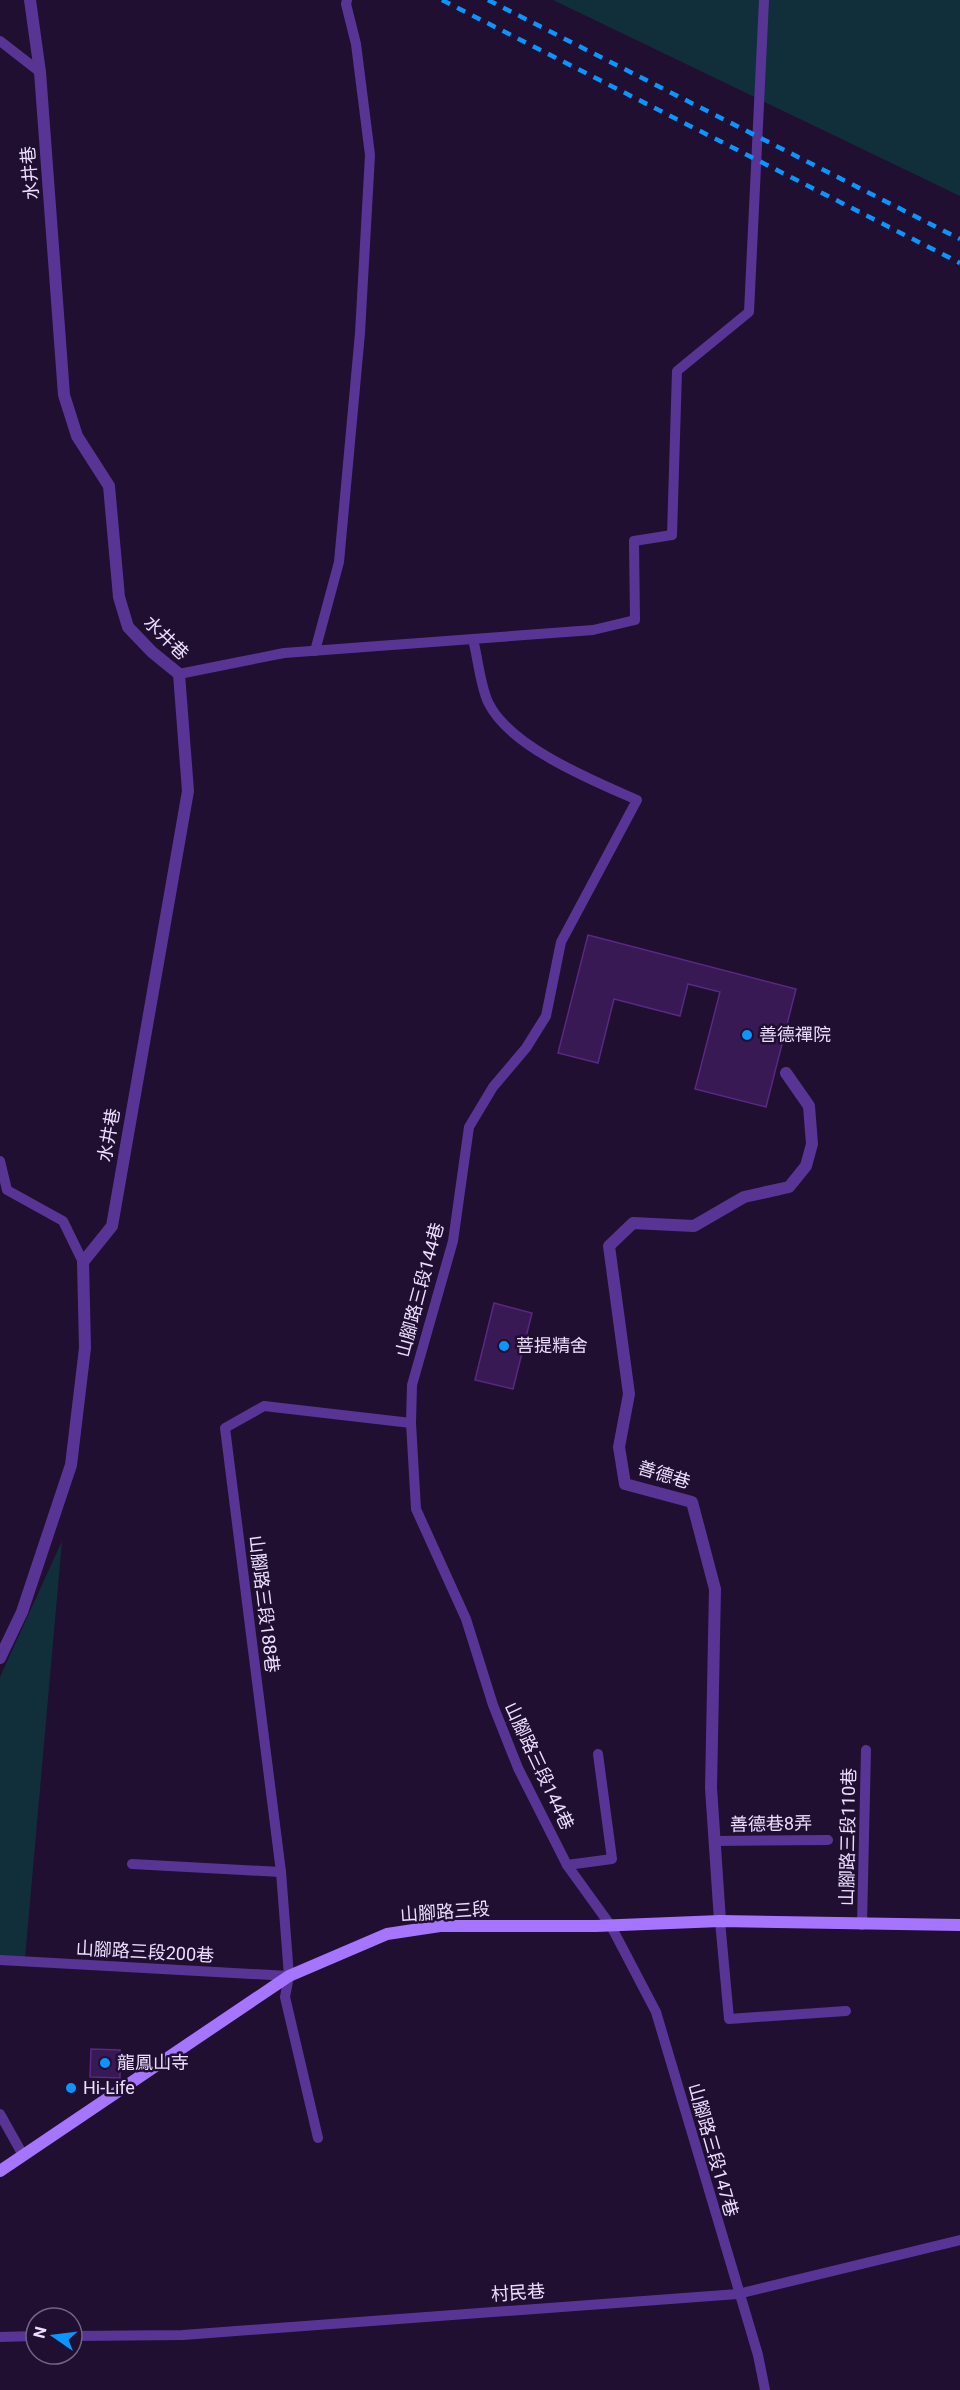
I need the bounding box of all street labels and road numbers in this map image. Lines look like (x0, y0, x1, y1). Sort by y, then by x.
street label: 水井巷 (17, 145, 42, 201)
street label: 水井巷 (140, 611, 193, 664)
street label: 水井巷 (93, 1107, 124, 1163)
street label: 山腳路三段144巷 (391, 1220, 448, 1359)
street label: 善德巷 (635, 1457, 693, 1492)
street label: 山腳路三段188巷 (246, 1534, 283, 1674)
street label: 山腳路三段144巷 (501, 1699, 578, 1833)
street label: 山腳路三段110巷 (836, 1768, 859, 1906)
street label: 善德巷8弄 (730, 1812, 812, 1835)
street label: 山腳路三段 (399, 1898, 491, 1925)
street label: 山腳路三段200巷 (75, 1937, 215, 1966)
street label: 山腳路三段147巷 (684, 2080, 743, 2219)
street label: 村民巷 (490, 2280, 546, 2305)

